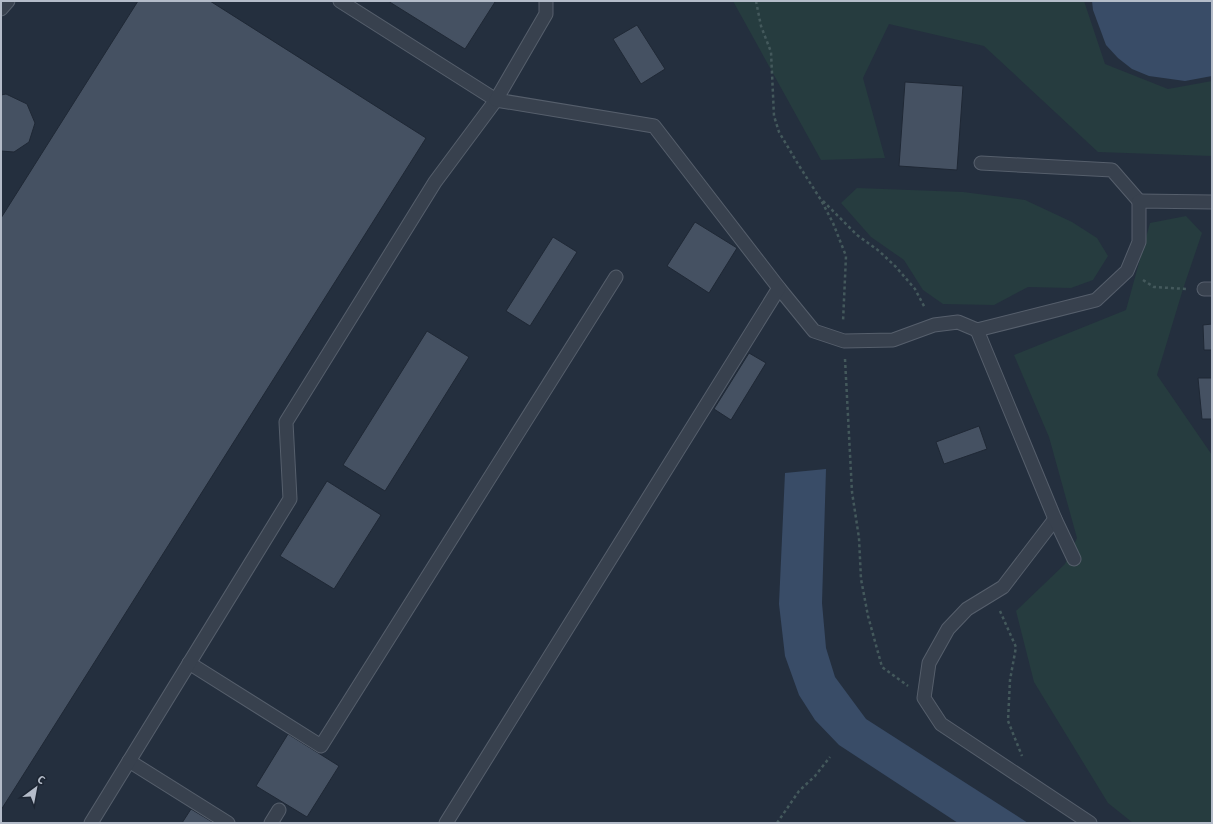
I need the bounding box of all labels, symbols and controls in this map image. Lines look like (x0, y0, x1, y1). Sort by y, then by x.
north arrow (16, 768, 56, 808)
text: С (35, 773, 48, 787)

